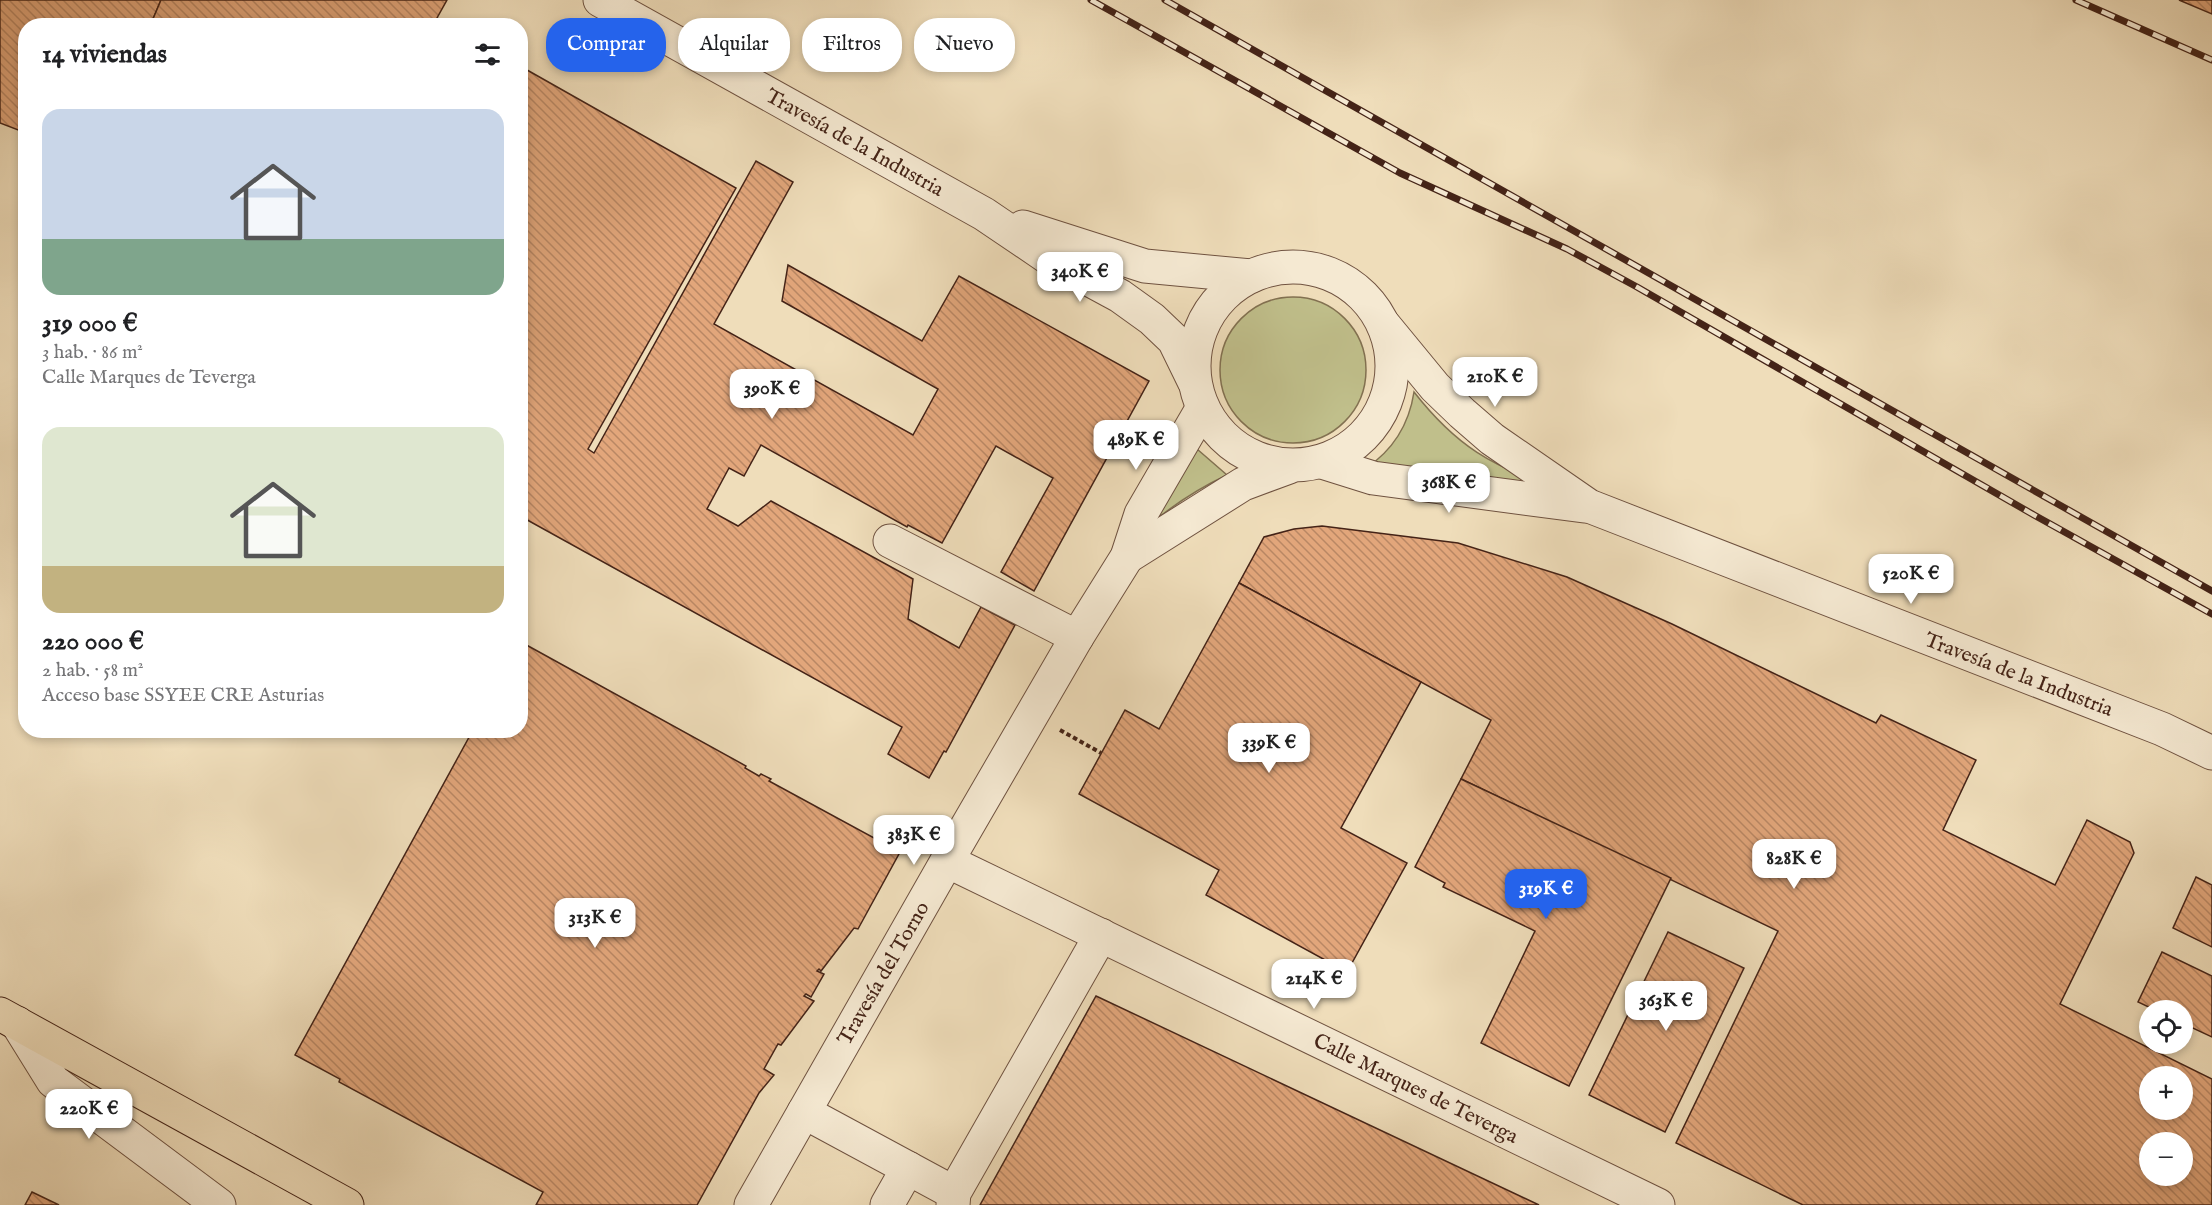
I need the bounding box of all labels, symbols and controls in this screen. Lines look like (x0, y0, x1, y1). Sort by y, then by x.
chip: Comprar (546, 18, 666, 72)
chip: Alquilar (678, 18, 790, 72)
chip: Filtros (802, 18, 902, 72)
chip: Nuevo (914, 18, 1015, 72)
text: 14 viviendas (42, 38, 167, 71)
icon: filters (471, 38, 504, 71)
street label: Travesía de la Industria (760, 83, 949, 204)
icon: home (219, 148, 327, 256)
pin: 340K € (1031, 252, 1129, 303)
text: 340K € (1051, 259, 1109, 284)
text: 319 000 € (42, 307, 138, 340)
text: 3 hab. · 86 m² (42, 340, 143, 365)
pin: 210K € (1446, 357, 1544, 408)
text: 210K € (1466, 364, 1524, 389)
text: Calle Marques de Teverga (42, 365, 256, 390)
pin: 390K € (723, 369, 821, 420)
text: 390K € (744, 376, 800, 401)
pin: 489K € (1087, 420, 1185, 471)
text: 489K € (1108, 427, 1164, 452)
pin: 368K € (1400, 463, 1498, 514)
icon: home (219, 466, 327, 574)
text: 368K € (1422, 470, 1476, 495)
pin: 520K € (1862, 554, 1960, 605)
text: 520K € (1883, 561, 1939, 586)
text: 220 000 € (42, 625, 144, 658)
street label: Travesía de la Industria (1920, 627, 2117, 724)
text: 2 hab. · 58 m² (42, 658, 144, 683)
text: Acceso base SSYEE CRE Asturias (42, 683, 324, 708)
pin: 339K € (1220, 723, 1318, 774)
text: 339K € (1242, 730, 1296, 755)
pin: 383K € (865, 815, 963, 866)
text: 383K € (887, 822, 941, 847)
pin: 828K € (1745, 839, 1843, 890)
text: 828K € (1766, 846, 1822, 871)
pin: 319K € (1497, 869, 1595, 920)
text: 319K € (1519, 876, 1573, 901)
street label: Travesía del Torno (832, 897, 936, 1051)
pin: 313K € (546, 898, 644, 949)
text: 313K € (569, 905, 621, 930)
pin: 214K € (1265, 959, 1363, 1010)
text: 214K € (1285, 966, 1343, 991)
pin: 363K € (1617, 981, 1715, 1032)
text: 363K € (1639, 988, 1693, 1013)
map controls (2139, 1000, 2193, 1186)
button: locate (2139, 1000, 2193, 1054)
street label: Calle Marques de Teverga (1308, 1028, 1523, 1151)
button: + (2139, 1066, 2193, 1120)
pin: 220K € (40, 1089, 138, 1140)
text: 220K € (59, 1096, 119, 1121)
button: − (2139, 1132, 2193, 1186)

